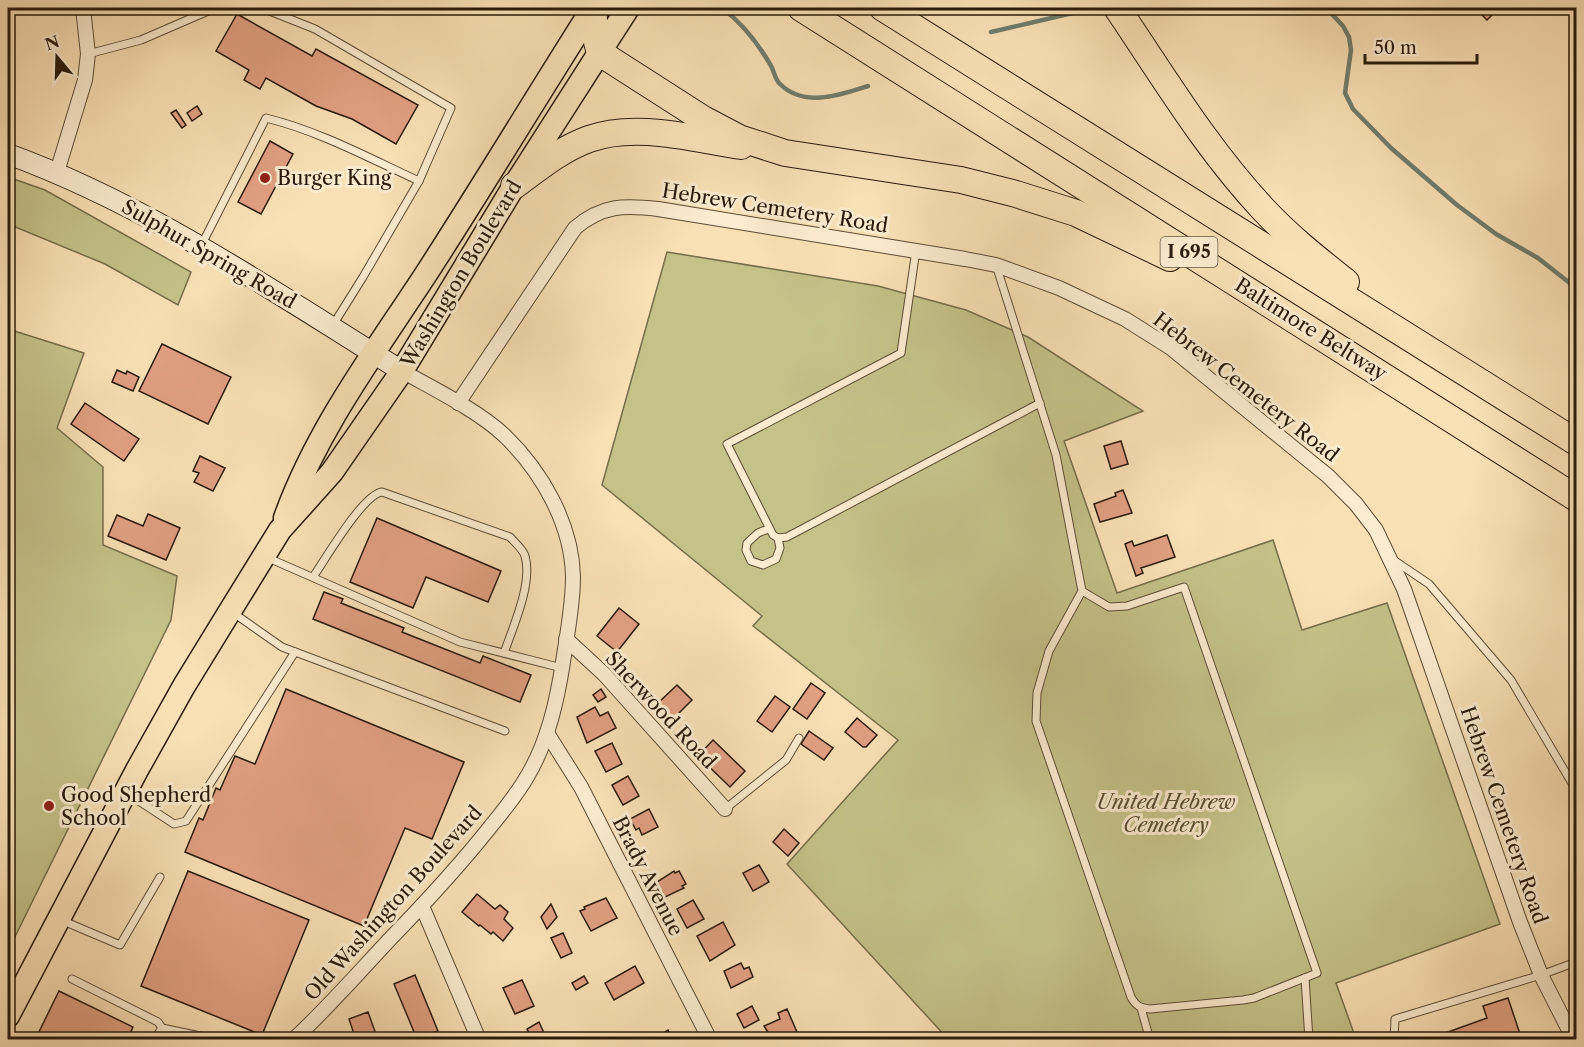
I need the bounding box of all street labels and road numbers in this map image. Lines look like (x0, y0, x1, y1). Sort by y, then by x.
street label: Washington Boulevard (395, 176, 527, 373)
street label: Hebrew Cemetery Road (660, 178, 890, 238)
street label: Sulphur Spring Road (118, 194, 300, 314)
road number: I 695 (1160, 237, 1218, 267)
street label: Baltimore Beltway (1231, 273, 1392, 386)
street label: Hebrew Cemetery Road (1149, 307, 1343, 467)
street label: Sherwood Road (601, 646, 721, 774)
street label: Hebrew Cemetery Road (1455, 703, 1553, 927)
street label: Old Washington Boulevard (299, 801, 487, 1005)
street label: Brady Avenue (608, 812, 688, 940)

